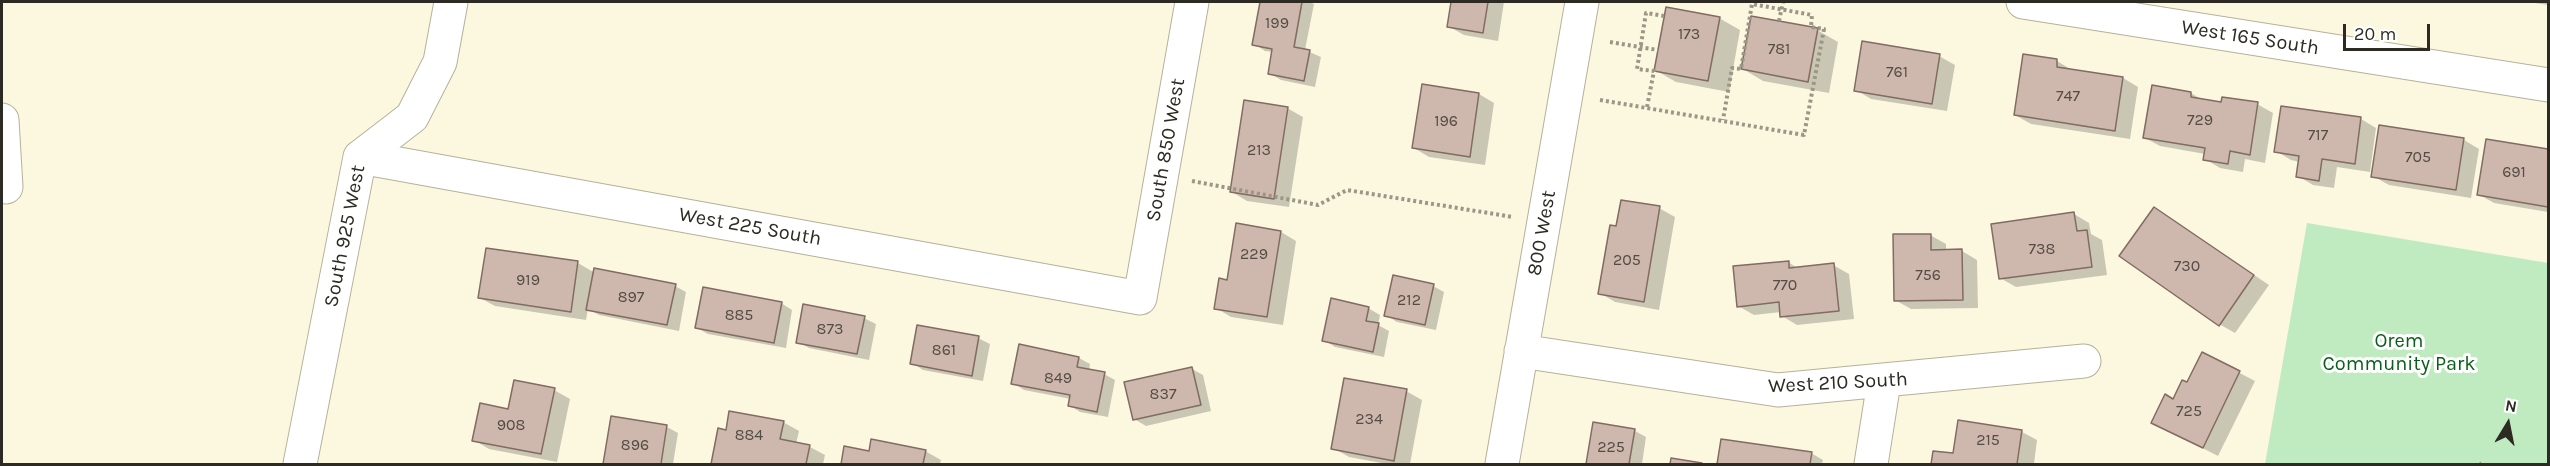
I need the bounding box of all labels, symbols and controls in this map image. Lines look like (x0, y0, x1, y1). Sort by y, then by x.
scale bar (2346, 12, 2433, 50)
house number: 199 (1265, 13, 1289, 33)
street label: West 165 South (2179, 15, 2321, 61)
text: 20 m (2354, 23, 2396, 45)
house number: 173 (1678, 24, 1700, 44)
house number: 781 (1768, 39, 1790, 59)
house number: 761 (1886, 62, 1908, 82)
street label: South 850 West (1142, 76, 1190, 224)
house number: 747 (2056, 86, 2080, 106)
house number: 729 (2187, 110, 2213, 130)
house number: 196 (1434, 111, 1458, 131)
house number: 717 (2308, 125, 2328, 145)
house number: 213 (1247, 140, 1271, 160)
house number: 705 (2405, 147, 2431, 167)
house number: 691 (2502, 162, 2526, 182)
street label: South 925 West (319, 163, 371, 309)
street label: 800 West (1523, 188, 1561, 278)
street label: West 225 South (677, 203, 823, 251)
house number: 738 (2029, 239, 2055, 259)
house number: 229 (1240, 244, 1268, 264)
house number: 205 (1613, 250, 1641, 270)
house number: 730 (2174, 256, 2200, 276)
house number: 756 (1915, 265, 1941, 285)
house number: 919 (516, 270, 540, 290)
house number: 770 (1773, 275, 1797, 295)
house number: 897 (618, 287, 644, 307)
house number: 212 (1397, 290, 1421, 310)
house number: 885 (725, 305, 753, 325)
house number: 873 (817, 319, 843, 339)
park label: Orem Community Park (2323, 329, 2475, 376)
house number: 861 (932, 340, 956, 360)
street label: West 210 South (1768, 367, 1908, 399)
house number: 849 (1044, 368, 1072, 388)
house number: 837 (1150, 384, 1176, 404)
north arrow (2478, 394, 2538, 454)
text: N (2504, 395, 2519, 416)
house number: 725 (2176, 401, 2202, 421)
house number: 234 (1355, 409, 1383, 429)
house number: 908 (497, 415, 525, 435)
house number: 884 (735, 425, 763, 445)
house number: 215 (1976, 430, 2000, 450)
house number: 896 (621, 435, 649, 455)
house number: 225 (1597, 437, 1625, 457)

